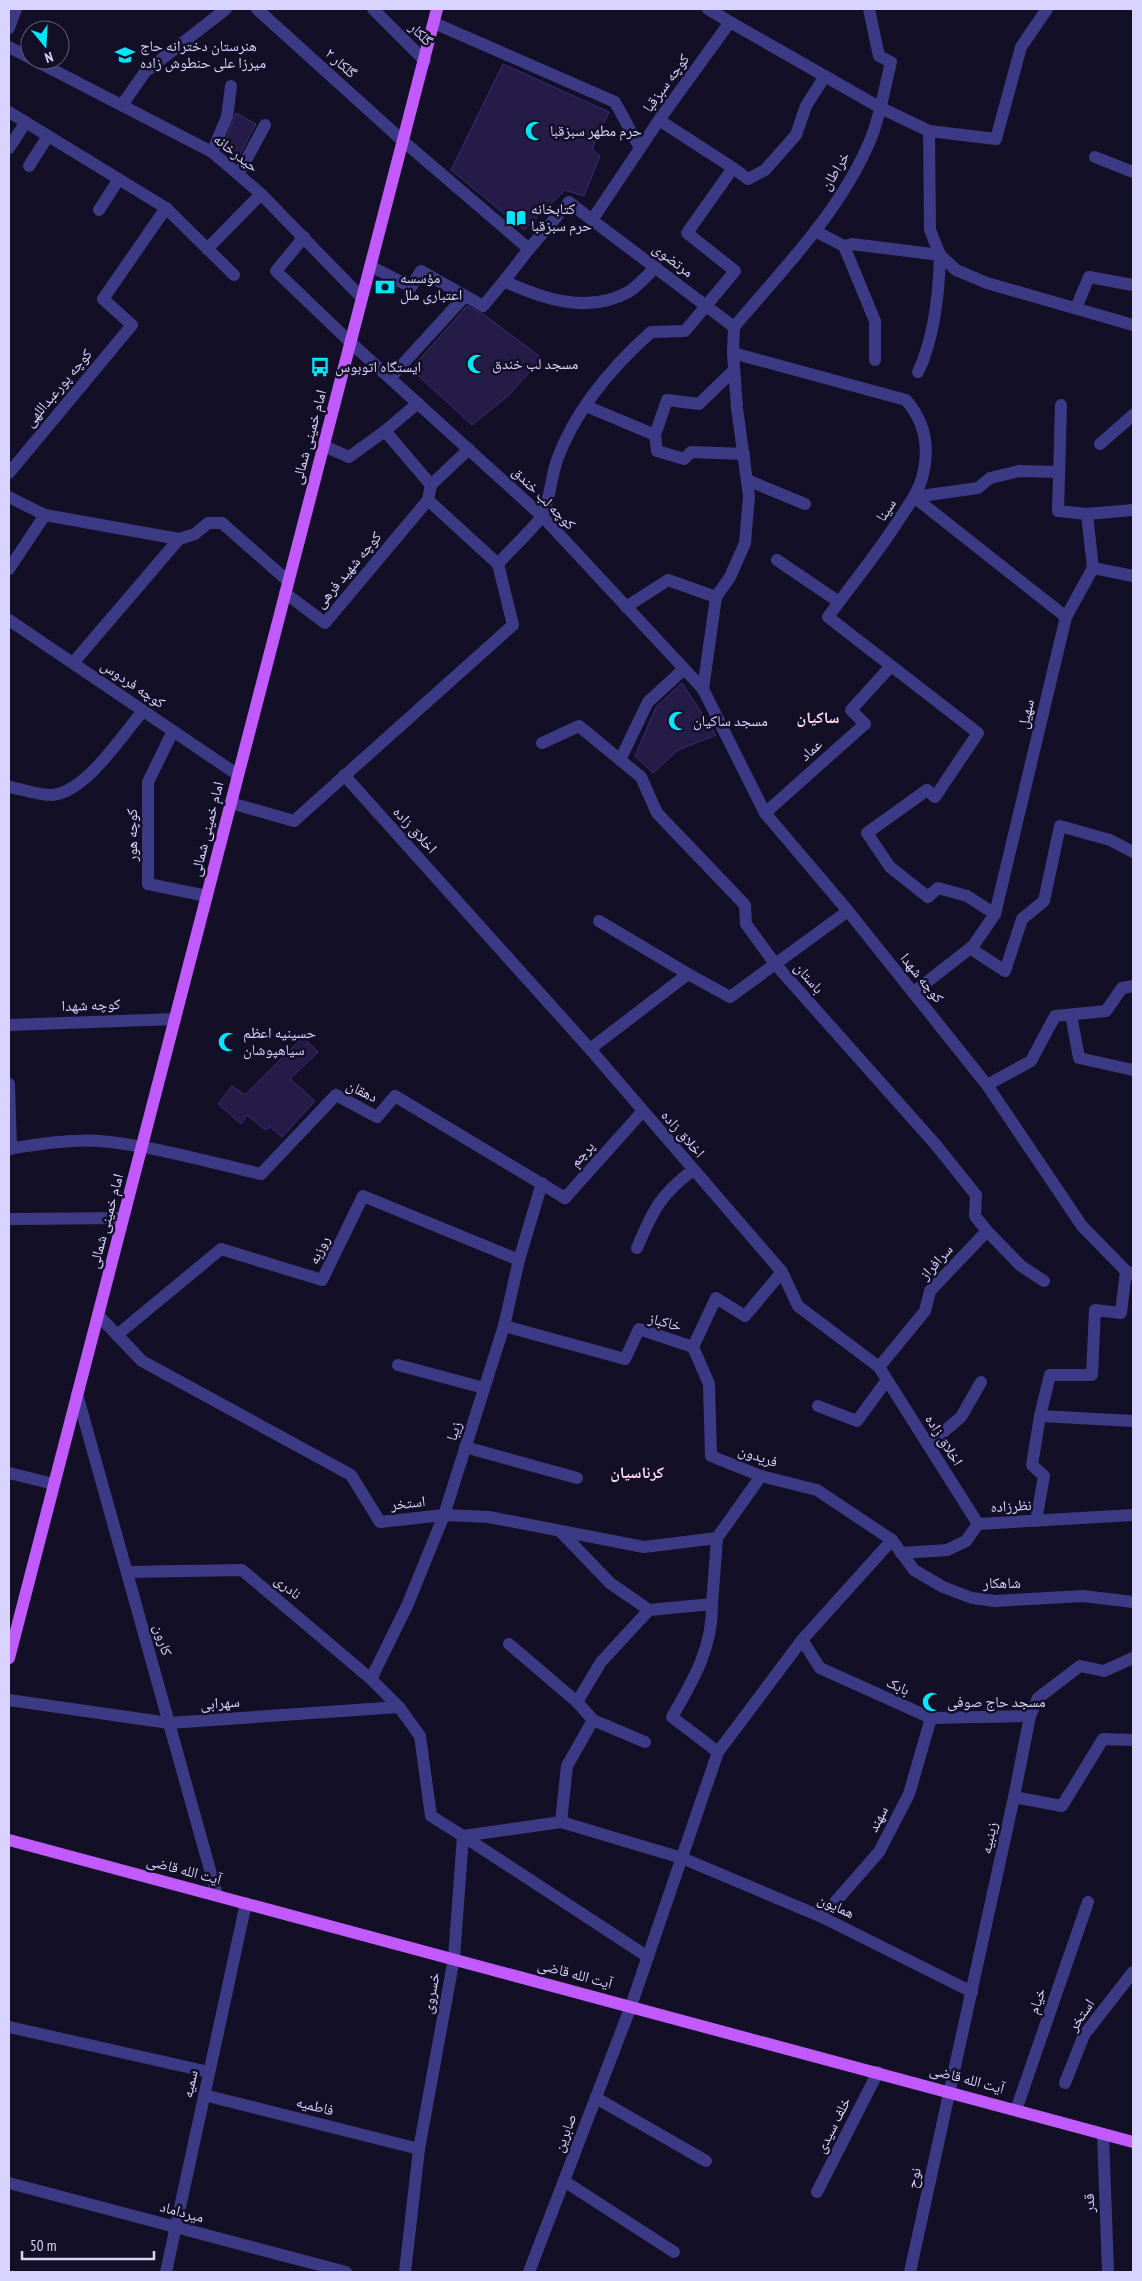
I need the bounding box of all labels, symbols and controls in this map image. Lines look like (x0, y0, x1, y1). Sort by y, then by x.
street label: گلکار (405, 17, 438, 50)
north arrow (20, 20, 70, 70)
place label: هنرستان دخترانه حاج میرزا علی حنطوش زاده (140, 36, 266, 73)
street label: گلکار ۲ (321, 43, 361, 82)
school or university icon: هنرستان دخترانه حاج میرزا علی حنطوش زاده (114, 44, 136, 66)
text: N (43, 48, 55, 67)
street label: کوچه سبزقبا (638, 50, 693, 116)
mosque icon: حرم مطهر سبزقبا (524, 120, 546, 142)
place label: حرم مطهر سبزقبا (550, 121, 643, 141)
street label: حیدرخانه (210, 129, 263, 176)
street label: خراطان (816, 148, 855, 194)
place label: کتابخانه حرم سبزقبا (531, 199, 592, 236)
library icon: کتابخانه حرم سبزقبا (505, 207, 527, 229)
street label: مرتضوی (649, 238, 698, 282)
place label: مؤسسه اعتباری ملل (400, 268, 462, 305)
bank icon: مؤسسه اعتباری ملل (374, 276, 396, 298)
street label: کوچه پورعبداللهی (19, 345, 97, 431)
mosque icon: مسجد لب خندق (466, 353, 488, 375)
place label: مسجد لب خندق (492, 354, 579, 374)
bus stop icon: ایستگاه اتوبوس (309, 356, 331, 378)
place label: ایستگاه اتوبوس (335, 357, 421, 377)
street label: امام خمینی شمالی (287, 388, 331, 486)
street label: کوچه لب خندق (508, 462, 580, 534)
street label: سینا (871, 495, 900, 525)
street label: کوچه شهید فرهی (310, 527, 386, 613)
street label: کوچه فردوس (97, 655, 169, 713)
street label: سهیل (1013, 697, 1039, 731)
district label: ساکیان (797, 707, 839, 727)
mosque icon: مسجد ساکیان (667, 710, 689, 732)
place label: مسجد ساکیان (693, 711, 768, 731)
street label: عماد (795, 734, 826, 765)
street label: امام خمینی شمالی (186, 779, 228, 879)
street label: اخلاق زاده (389, 802, 441, 858)
street label: کوچه هور (122, 808, 141, 863)
street label: کوچه شهدا (896, 949, 948, 1007)
street label: باستان (790, 958, 828, 998)
street label: کوچه شهدا (61, 994, 121, 1015)
place label: حسینیه اعظم سیاهپوشان (243, 1023, 317, 1060)
mosque icon: حسینیه اعظم سیاهپوشان (217, 1031, 239, 1053)
street label: دهقان (343, 1075, 381, 1107)
street label: اخلاق زاده (657, 1106, 709, 1162)
street label: پرچم (565, 1137, 599, 1171)
street label: امام خمینی شمالی (84, 1172, 128, 1270)
street label: روزبه (304, 1232, 334, 1267)
street label: سرافراز (914, 1240, 957, 1284)
street label: خاکباز (646, 1308, 684, 1335)
street label: اخلاق زاده (920, 1411, 968, 1469)
street label: زیبا (442, 1419, 466, 1443)
street label: فریدون (736, 1440, 780, 1472)
district label: کرناسیان (610, 1462, 664, 1482)
street label: استخر (389, 1491, 426, 1514)
street label: نظرزاده (990, 1495, 1032, 1516)
street label: نادری (270, 1570, 306, 1604)
street label: شاهکار (982, 1573, 1021, 1592)
street label: کارون (149, 1622, 177, 1658)
street label: بابک (884, 1672, 913, 1699)
mosque icon: مسجد حاج صوفی (921, 1691, 943, 1713)
street label: سهرابی (200, 1692, 241, 1714)
place label: مسجد حاج صوفی (947, 1692, 1046, 1712)
street label: سهند (863, 1802, 892, 1835)
street label: زینبیه (976, 1820, 1001, 1855)
street label: آیت الله قاضی (144, 1850, 225, 1890)
street label: همایون (814, 1889, 858, 1923)
street label: آیت الله قاضی (535, 1954, 616, 1994)
street label: خسروی (418, 1970, 445, 2015)
street label: خیام (1023, 1985, 1051, 2017)
street label: استخر (1062, 1995, 1098, 2035)
street label: آیت الله قاضی (927, 2059, 1008, 2099)
street label: سمیه (177, 2068, 202, 2100)
street label: فاطمیه (294, 2092, 336, 2119)
street label: خلف سیدی (810, 2093, 856, 2156)
street label: صابرین (549, 2111, 581, 2155)
street label: نوح (902, 2166, 926, 2190)
street label: قدر (1079, 2193, 1098, 2214)
street label: میرداماد (158, 2197, 206, 2227)
scale bar (22, 2228, 155, 2260)
text: 50 m (30, 2236, 56, 2255)

